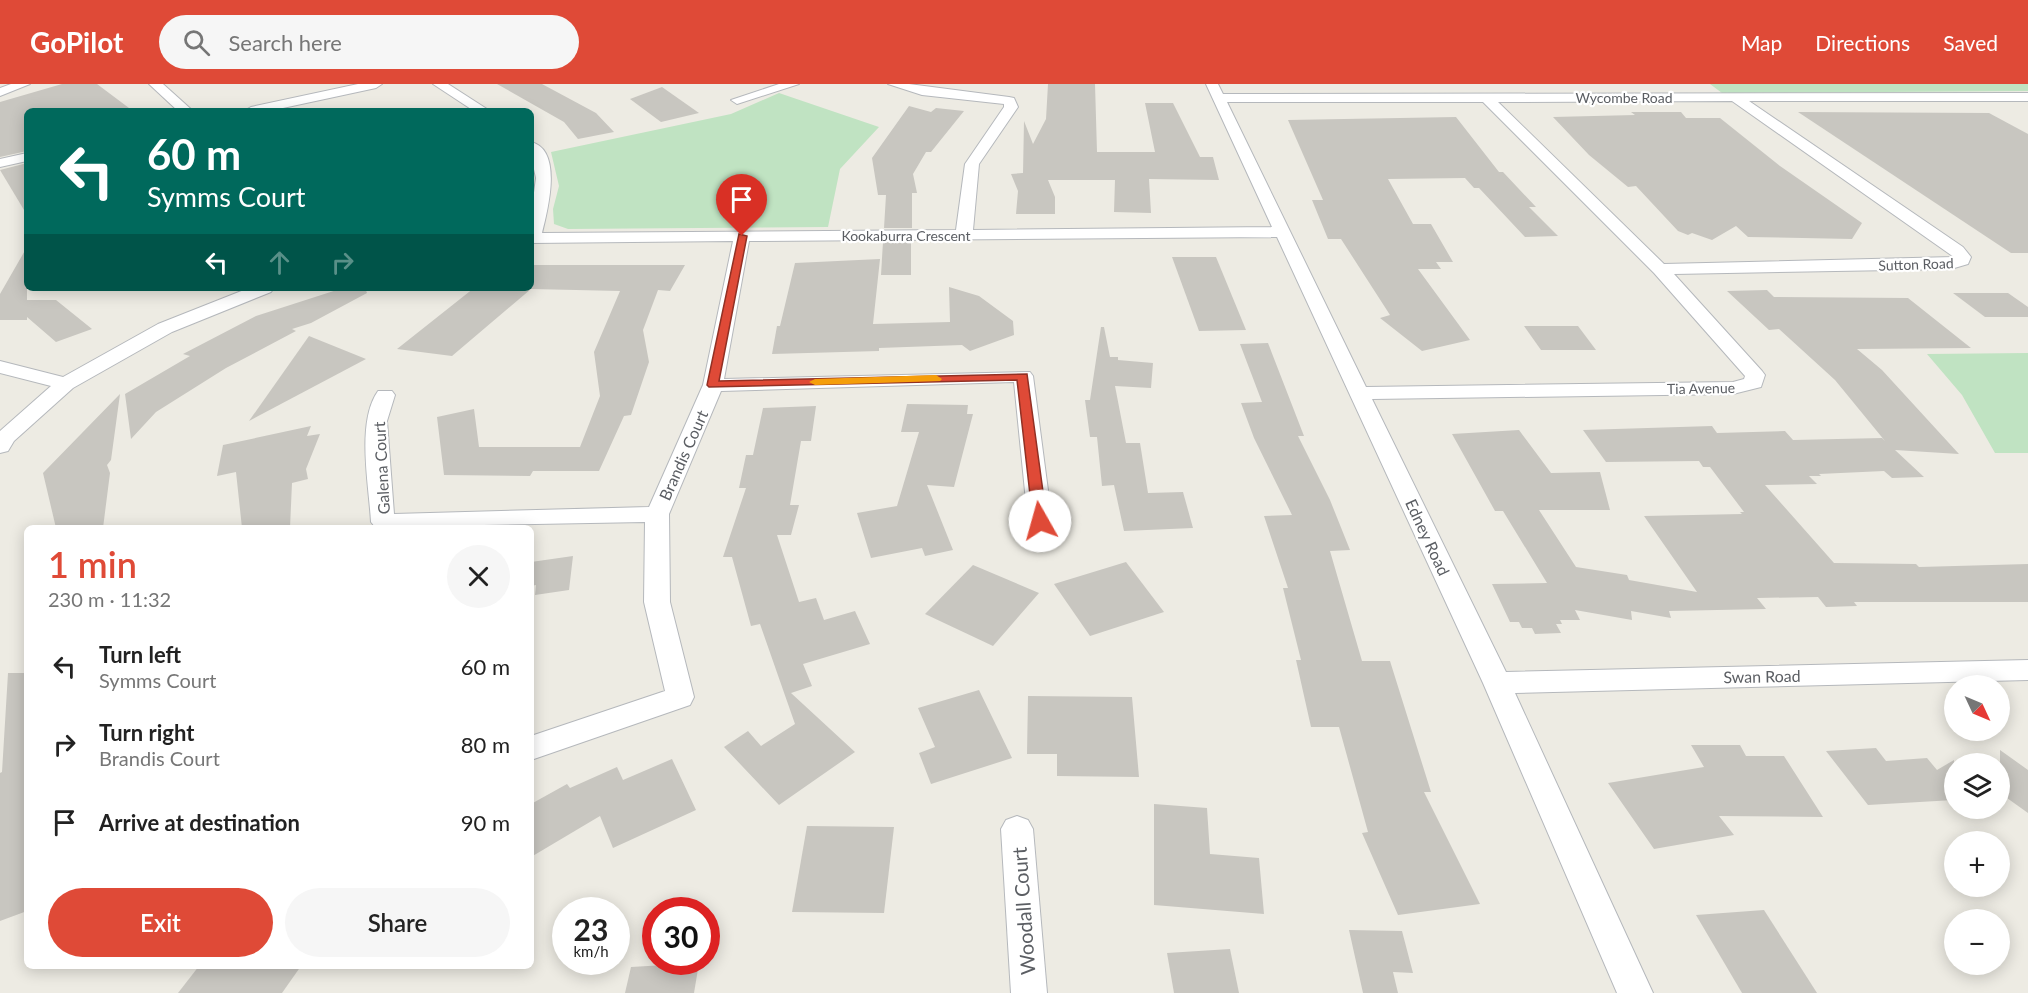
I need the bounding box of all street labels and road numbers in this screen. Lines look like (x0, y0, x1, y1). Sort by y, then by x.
street label: Wycombe Road (1575, 89, 1673, 106)
street label: Kookaburra Crescent (841, 227, 971, 244)
street label: Sutton Road (1878, 254, 1954, 274)
street label: Tia Avenue (1667, 379, 1735, 397)
street label: Brandis Court (655, 407, 711, 503)
street label: Galena Court (369, 421, 393, 515)
street label: Edney Road (1402, 496, 1454, 578)
street label: Swan Road (1723, 666, 1801, 686)
street label: Woodall Court (1007, 846, 1039, 976)

